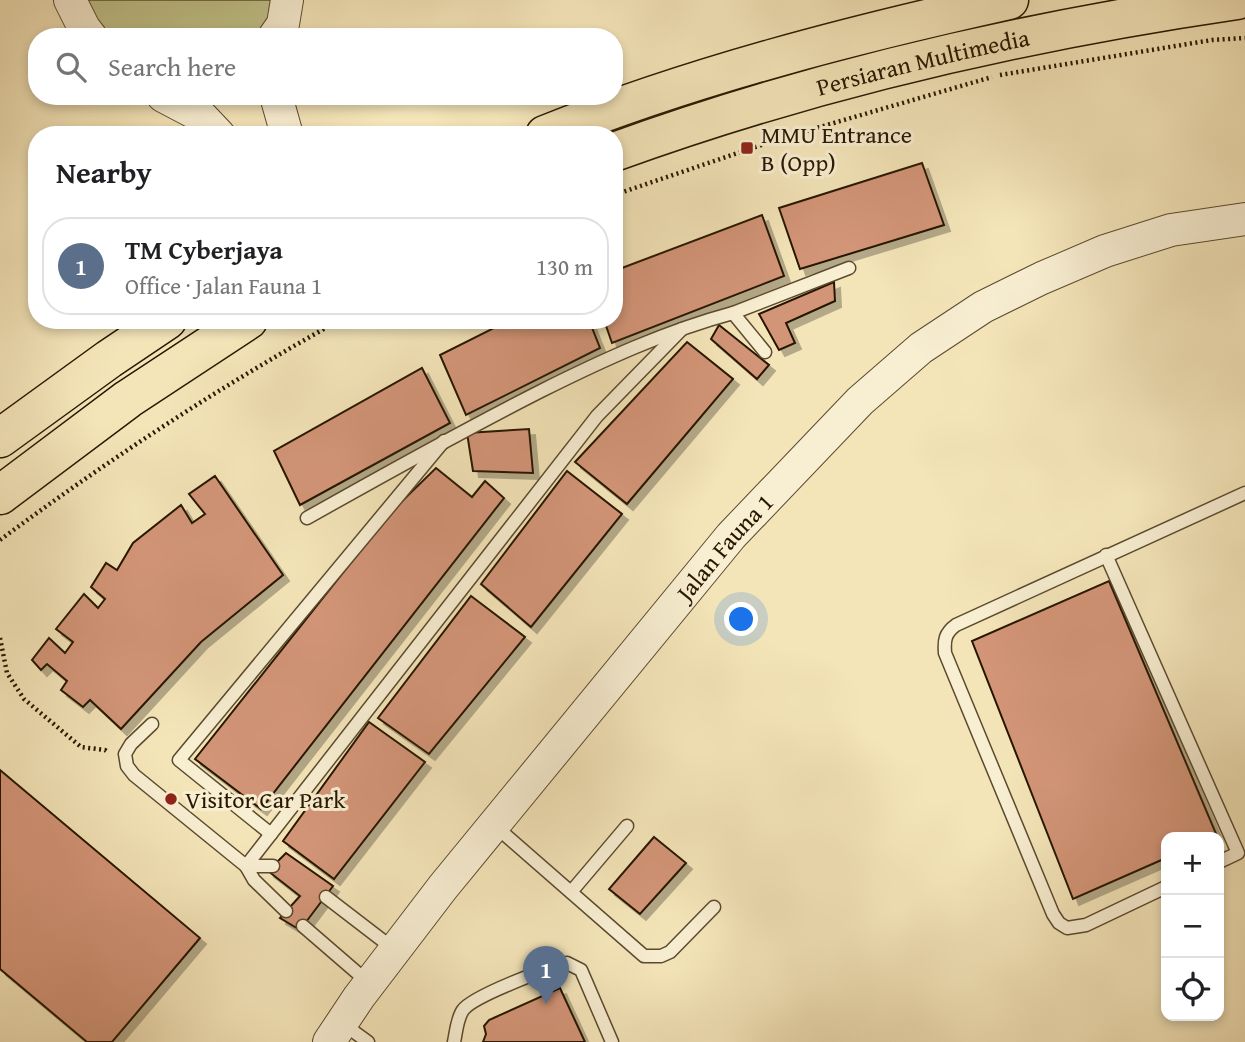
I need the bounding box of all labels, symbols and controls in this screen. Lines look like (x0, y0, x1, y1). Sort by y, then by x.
street label: Persiaran Multimedia (812, 19, 1033, 104)
search box (28, 28, 623, 105)
text: Search here (108, 47, 236, 86)
icon: search (52, 48, 90, 86)
place label: MMU Entrance B (Opp) (761, 117, 912, 180)
marker: MMU Entrance B (Opp) (739, 140, 755, 156)
text: Nearby (56, 150, 152, 194)
text: TM Cyberjaya (125, 230, 283, 269)
text: 1 (75, 250, 87, 283)
text: 130 m (536, 250, 593, 283)
text: Office · Jalan Fauna 1 (125, 269, 322, 302)
street label: Jalan Fauna 1 (666, 485, 781, 610)
your location (724, 602, 758, 636)
place label: Visitor Car Park (185, 782, 346, 817)
marker: Visitor Car Park (163, 791, 179, 807)
map controls (1161, 832, 1224, 1021)
button: + (1161, 832, 1224, 895)
button: − (1161, 895, 1224, 958)
pin: 1 (523, 946, 569, 1004)
button: locate (1161, 958, 1224, 1021)

